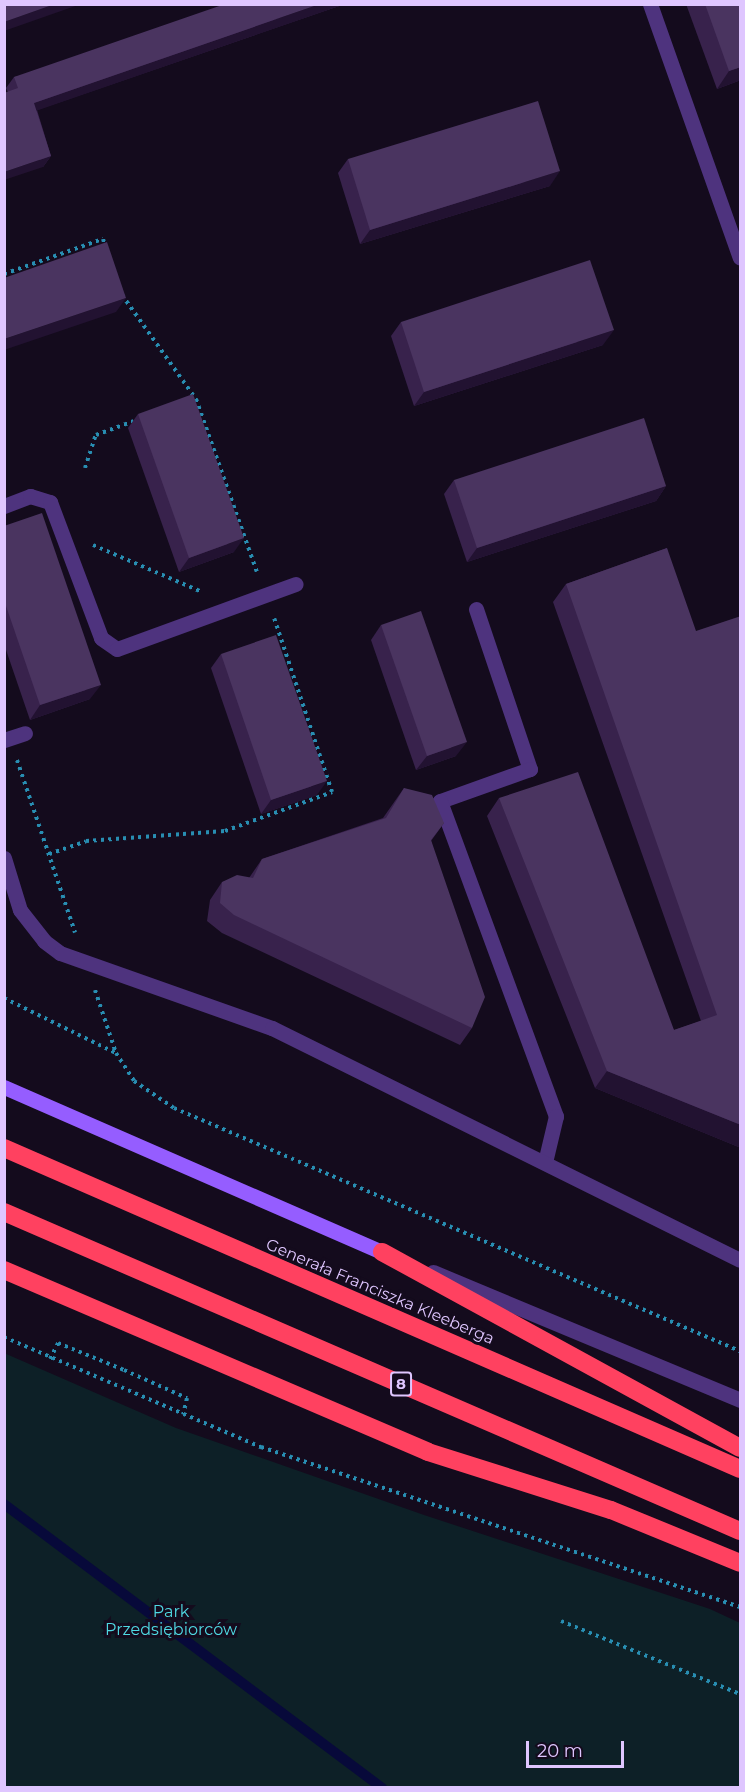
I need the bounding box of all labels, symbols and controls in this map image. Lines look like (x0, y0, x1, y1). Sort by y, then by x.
street label: Generała Franciszka Kleeberga (263, 1235, 497, 1349)
road number: 8 (389, 1372, 413, 1396)
park label: Park Przedsiębiorców (105, 1602, 237, 1640)
scale bar (529, 1729, 626, 1767)
text: 20 m (537, 1740, 583, 1762)

